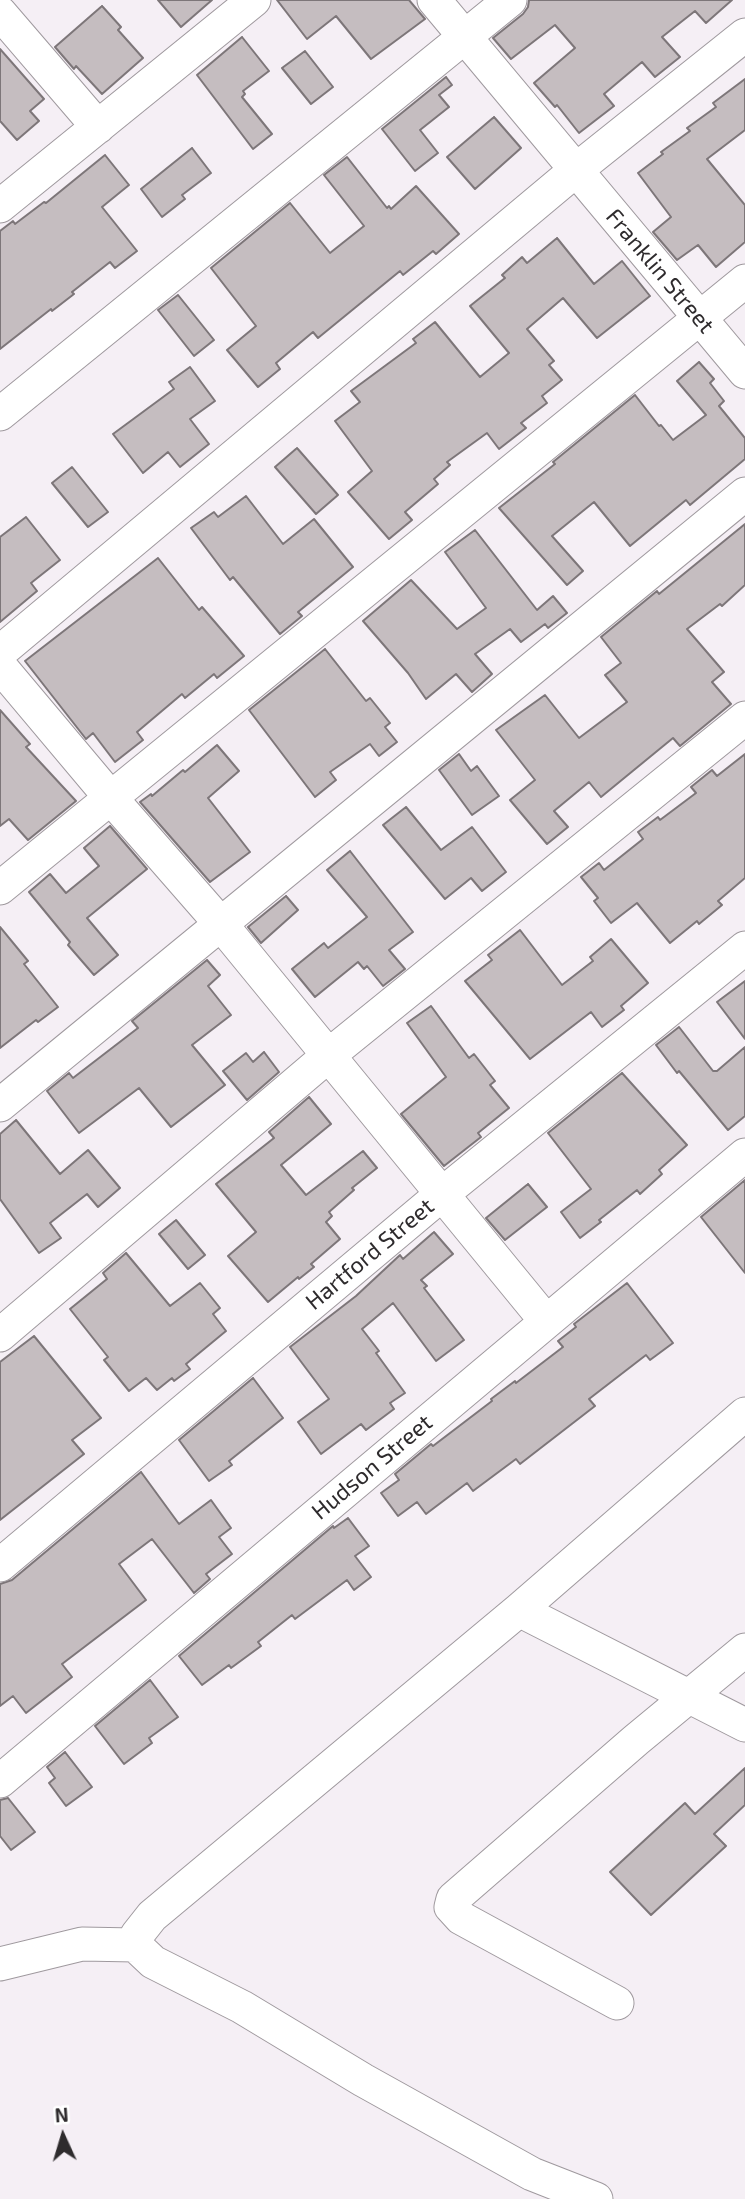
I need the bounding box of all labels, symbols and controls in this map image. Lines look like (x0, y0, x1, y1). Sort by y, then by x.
street label: Franklin Street (600, 203, 720, 339)
street label: Hartford Street (300, 1192, 440, 1316)
street label: Hudson Street (306, 1409, 438, 1525)
north arrow (28, 2101, 98, 2171)
text: N (54, 2103, 69, 2127)

